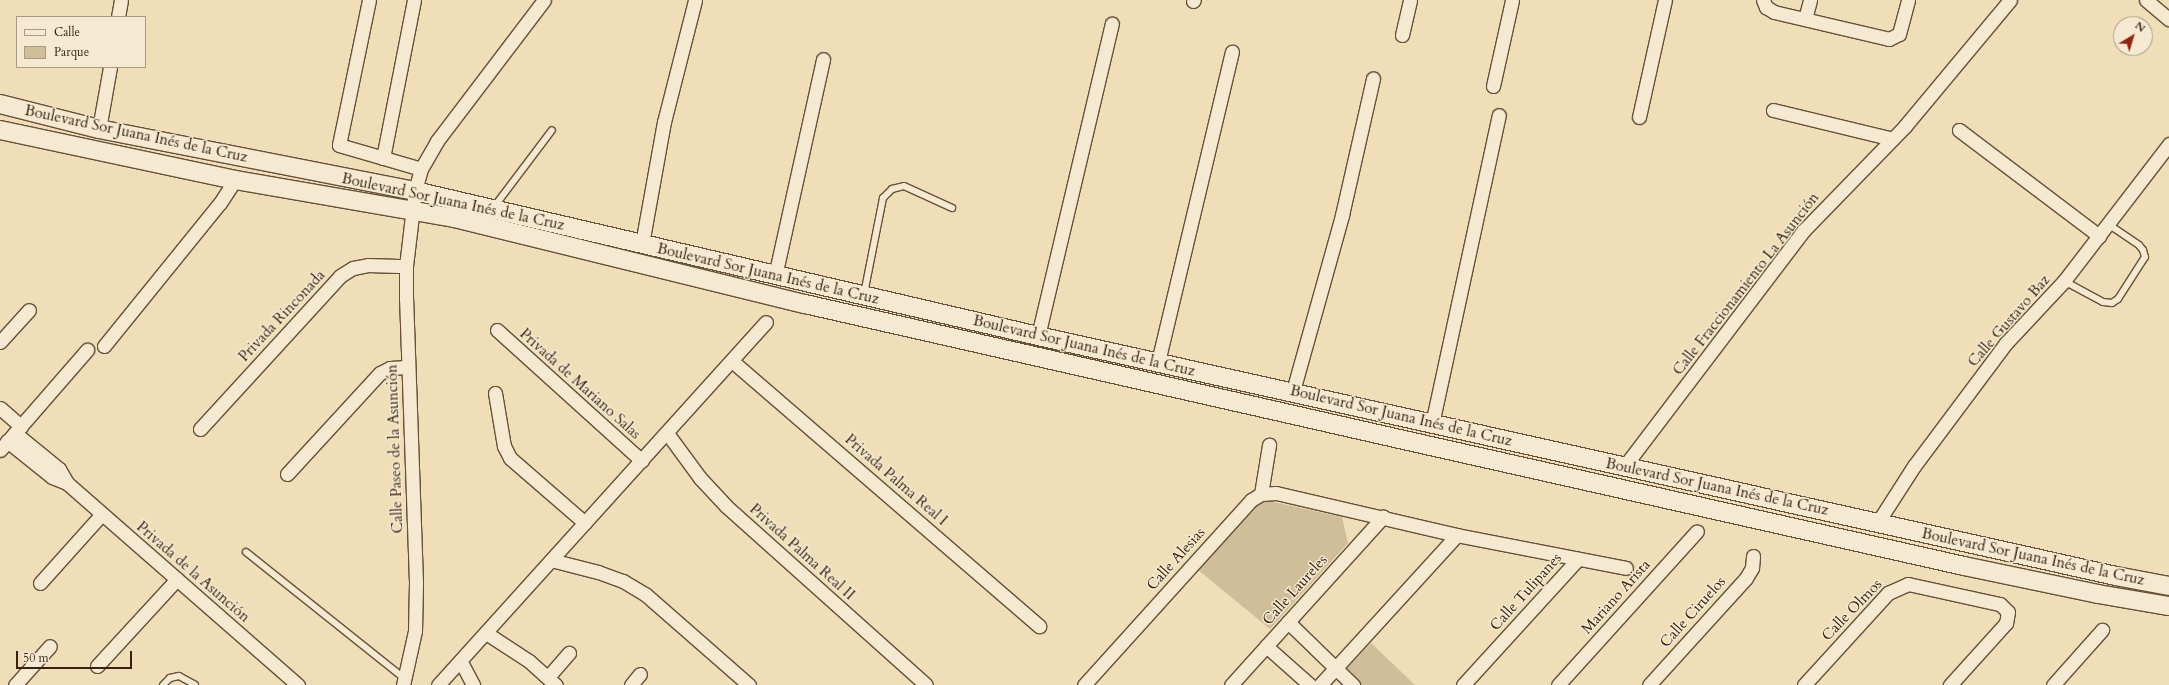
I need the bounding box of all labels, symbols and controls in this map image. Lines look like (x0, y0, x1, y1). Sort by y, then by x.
legend (16, 16, 146, 68)
north arrow (2113, 16, 2153, 56)
text: N (2132, 18, 2148, 36)
text: Calle (54, 24, 80, 40)
text: Parque (54, 44, 89, 60)
street label: Boulevard Sor Juana Inés de la Cruz (23, 102, 249, 166)
street label: Boulevard Sor Juana Inés de la Cruz (340, 170, 566, 234)
street label: Calle Fraccionamiento La Asunción (1669, 189, 1823, 379)
street label: Boulevard Sor Juana Inés de la Cruz (655, 240, 881, 308)
street label: Privada Rinconada (235, 266, 329, 366)
street label: Calle Gustavo Baz (1964, 271, 2054, 371)
street label: Boulevard Sor Juana Inés de la Cruz (971, 312, 1197, 380)
street label: Privada de Mariano Salas (516, 325, 644, 443)
street label: Calle Paseo de la Asunción (383, 364, 407, 534)
street label: Boulevard Sor Juana Inés de la Cruz (1288, 382, 1514, 450)
street label: Privada Palma Real I (841, 431, 951, 529)
street label: Boulevard Sor Juana Inés de la Cruz (1604, 455, 1830, 519)
street label: Privada Palma Real II (746, 500, 858, 604)
street label: Privada de la Asunción (133, 518, 253, 626)
street label: Calle Alesias (1143, 524, 1209, 594)
street label: Boulevard Sor Juana Inés de la Cruz (1920, 525, 2146, 589)
street label: Calle Tulipanes (1486, 549, 1566, 635)
street label: Calle Laureles (1259, 551, 1331, 629)
street label: Mariano Arista (1578, 556, 1654, 638)
street label: Calle Ciruelos (1656, 573, 1730, 651)
street label: Calle Olmos (1818, 575, 1886, 645)
scale bar (18, 643, 134, 669)
text: 50 m (23, 650, 49, 666)

